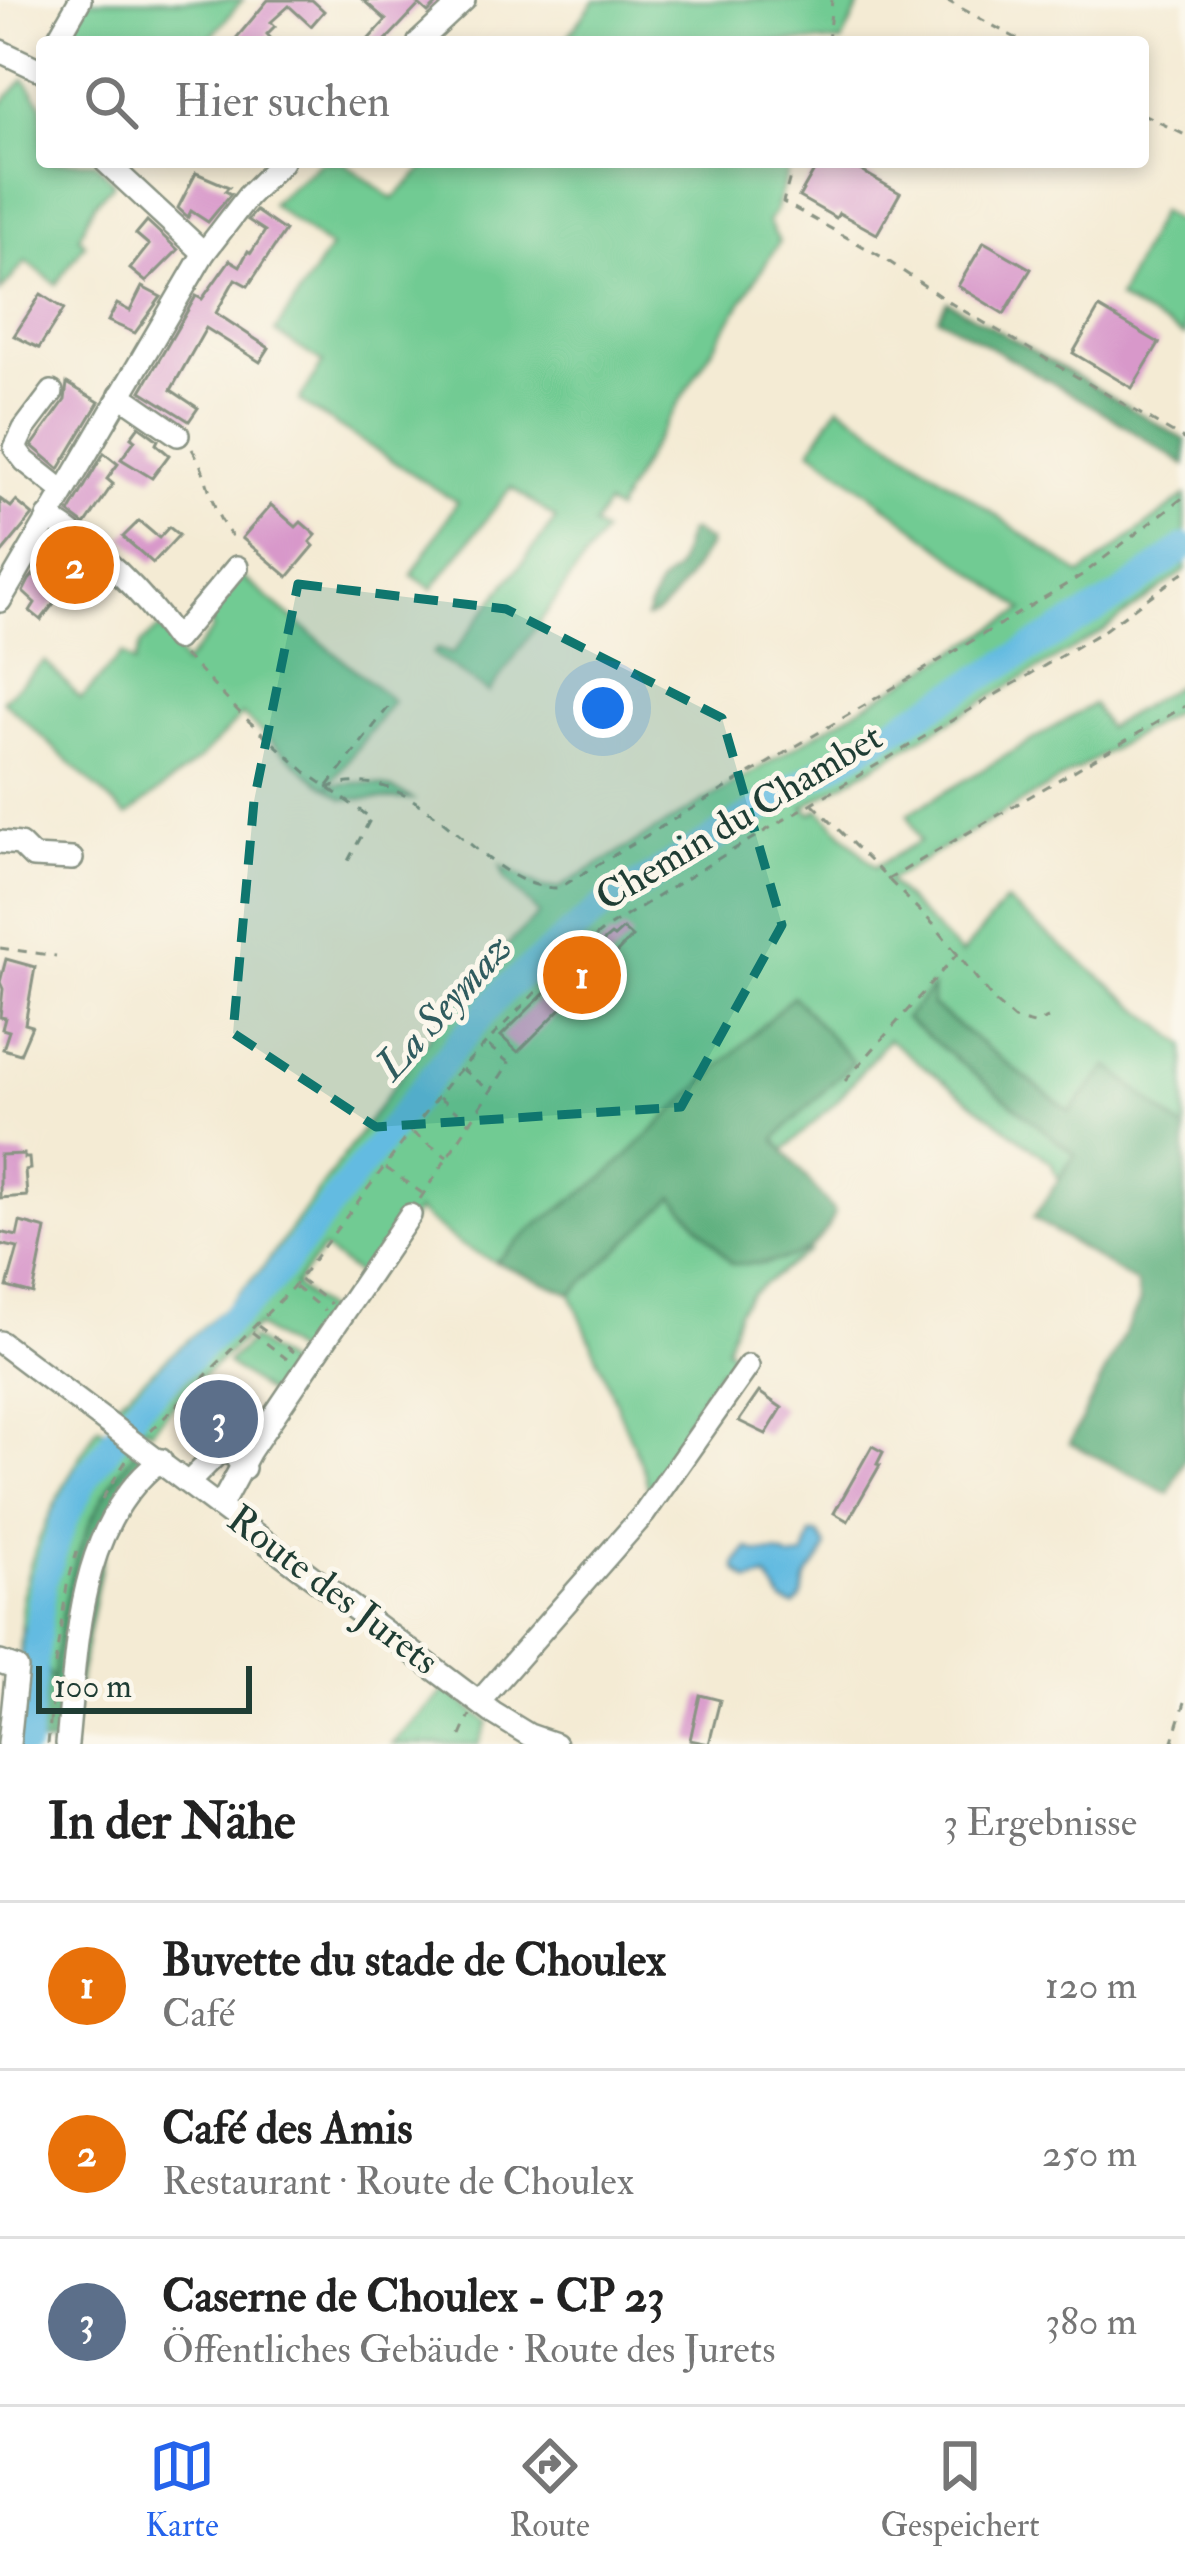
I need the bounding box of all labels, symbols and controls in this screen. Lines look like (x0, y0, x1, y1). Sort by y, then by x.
search box (36, 36, 1149, 168)
icon: search (78, 69, 144, 135)
text: Hier suchen (174, 74, 390, 130)
pin: 2 (36, 520, 114, 610)
your location (573, 678, 633, 738)
street label: Chemin du Chambet (587, 712, 891, 922)
water label: La Seymaz (363, 923, 523, 1092)
pin: 1 (543, 930, 621, 1020)
pin: 3 (180, 1374, 258, 1464)
street label: Route des Jurets (217, 1494, 449, 1686)
scale bar (36, 1660, 252, 1713)
text: 100 m (54, 1666, 132, 1707)
text: In der Nähe (48, 1790, 295, 1854)
text: 3 Ergebnisse (943, 1798, 1137, 1847)
text: Buvette du stade de Choulex (162, 1933, 666, 1989)
text: 1 (80, 1961, 94, 2010)
text: 120 m (1045, 1961, 1137, 2010)
text: Café (162, 1989, 235, 2038)
text: Café des Amis (162, 2101, 413, 2157)
text: 2 (77, 2129, 97, 2178)
text: 250 m (1042, 2129, 1137, 2178)
text: Restaurant · Route de Choulex (162, 2157, 634, 2206)
text: Caserne de Choulex - CP 23 (162, 2269, 665, 2325)
text: 3 (80, 2297, 94, 2346)
text: 380 m (1045, 2297, 1137, 2346)
text: Öffentliches Gebäude · Route des Jurets (162, 2325, 776, 2374)
tab: Karte (145, 2433, 219, 2546)
tab: Route (509, 2433, 590, 2546)
tab: Gespeichert (880, 2433, 1040, 2546)

